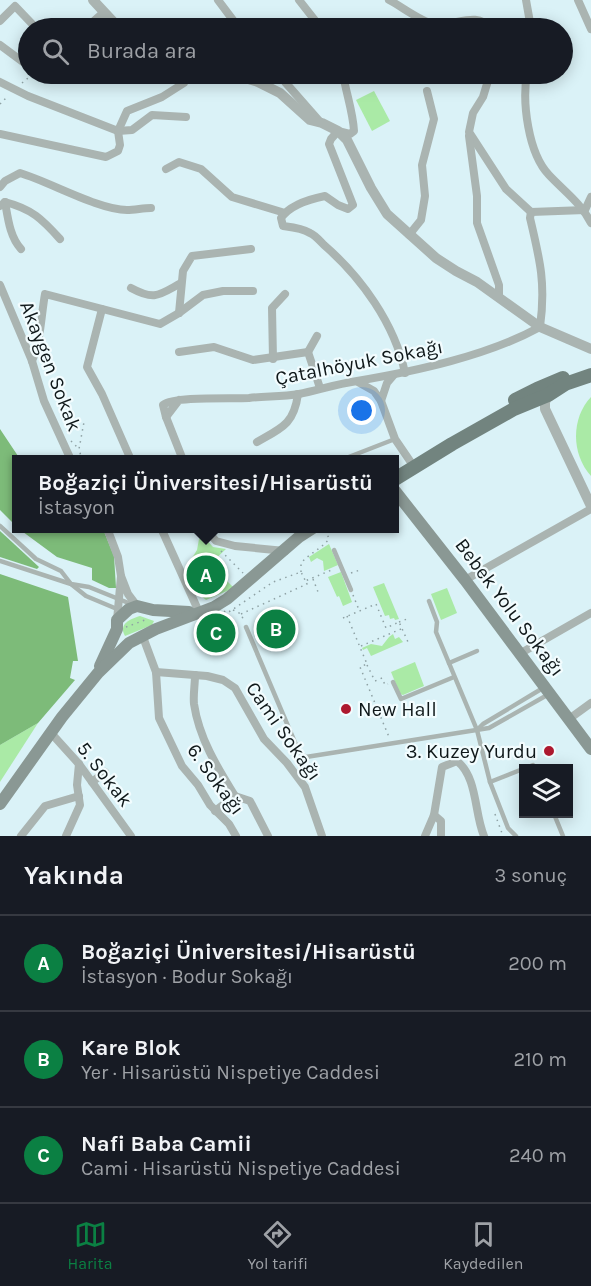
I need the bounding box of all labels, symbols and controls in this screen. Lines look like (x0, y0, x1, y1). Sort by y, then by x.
search box (18, 18, 573, 84)
icon: search (39, 35, 72, 68)
text: Burada ara (87, 38, 197, 64)
street label: Akaygen Sokak (15, 298, 86, 435)
street label: Çatalhöyuk Sokağı (273, 335, 445, 390)
your location (347, 396, 376, 425)
popup (12, 455, 399, 533)
text: Boğaziçi Üniversitesi/Hisarüstü (38, 470, 373, 496)
text: İstasyon (38, 496, 115, 519)
street label: Bebek Yolu Sokağı (450, 534, 569, 681)
pin: A (186, 552, 226, 598)
pin: B (256, 606, 296, 652)
pin: C (196, 610, 236, 656)
street label: Cami Sokağı (241, 677, 326, 785)
place label: New Hall (358, 698, 437, 721)
marker: New Hall (339, 702, 353, 716)
street label: 5. Sokak (72, 737, 137, 811)
street label: 6. Sokağı (182, 739, 249, 819)
place label: 3. Kuzey Yurdu (406, 740, 537, 763)
marker: 3. Kuzey Yurdu (542, 744, 556, 758)
map controls (519, 764, 573, 818)
button: layers (519, 764, 573, 818)
text: Yakında (24, 860, 124, 891)
text: 3 sonuç (495, 864, 567, 887)
text: Boğaziçi Üniversitesi/Hisarüstü (81, 939, 416, 965)
text: A (37, 952, 50, 975)
text: 200 m (508, 952, 567, 975)
text: İstasyon · Bodur Sokağı (81, 965, 293, 988)
text: Kare Blok (81, 1035, 181, 1061)
text: B (37, 1048, 50, 1071)
text: 210 m (513, 1048, 567, 1071)
text: Yer · Hisarüstü Nispetiye Caddesi (81, 1061, 380, 1084)
text: Nafi Baba Camii (81, 1131, 252, 1157)
text: C (37, 1144, 50, 1167)
text: 240 m (509, 1144, 567, 1167)
text: Cami · Hisarüstü Nispetiye Caddesi (81, 1157, 401, 1180)
tab: Harita (68, 1218, 112, 1273)
tab: Yol tarifi (248, 1218, 308, 1273)
tab: Kaydedilen (443, 1218, 523, 1273)

